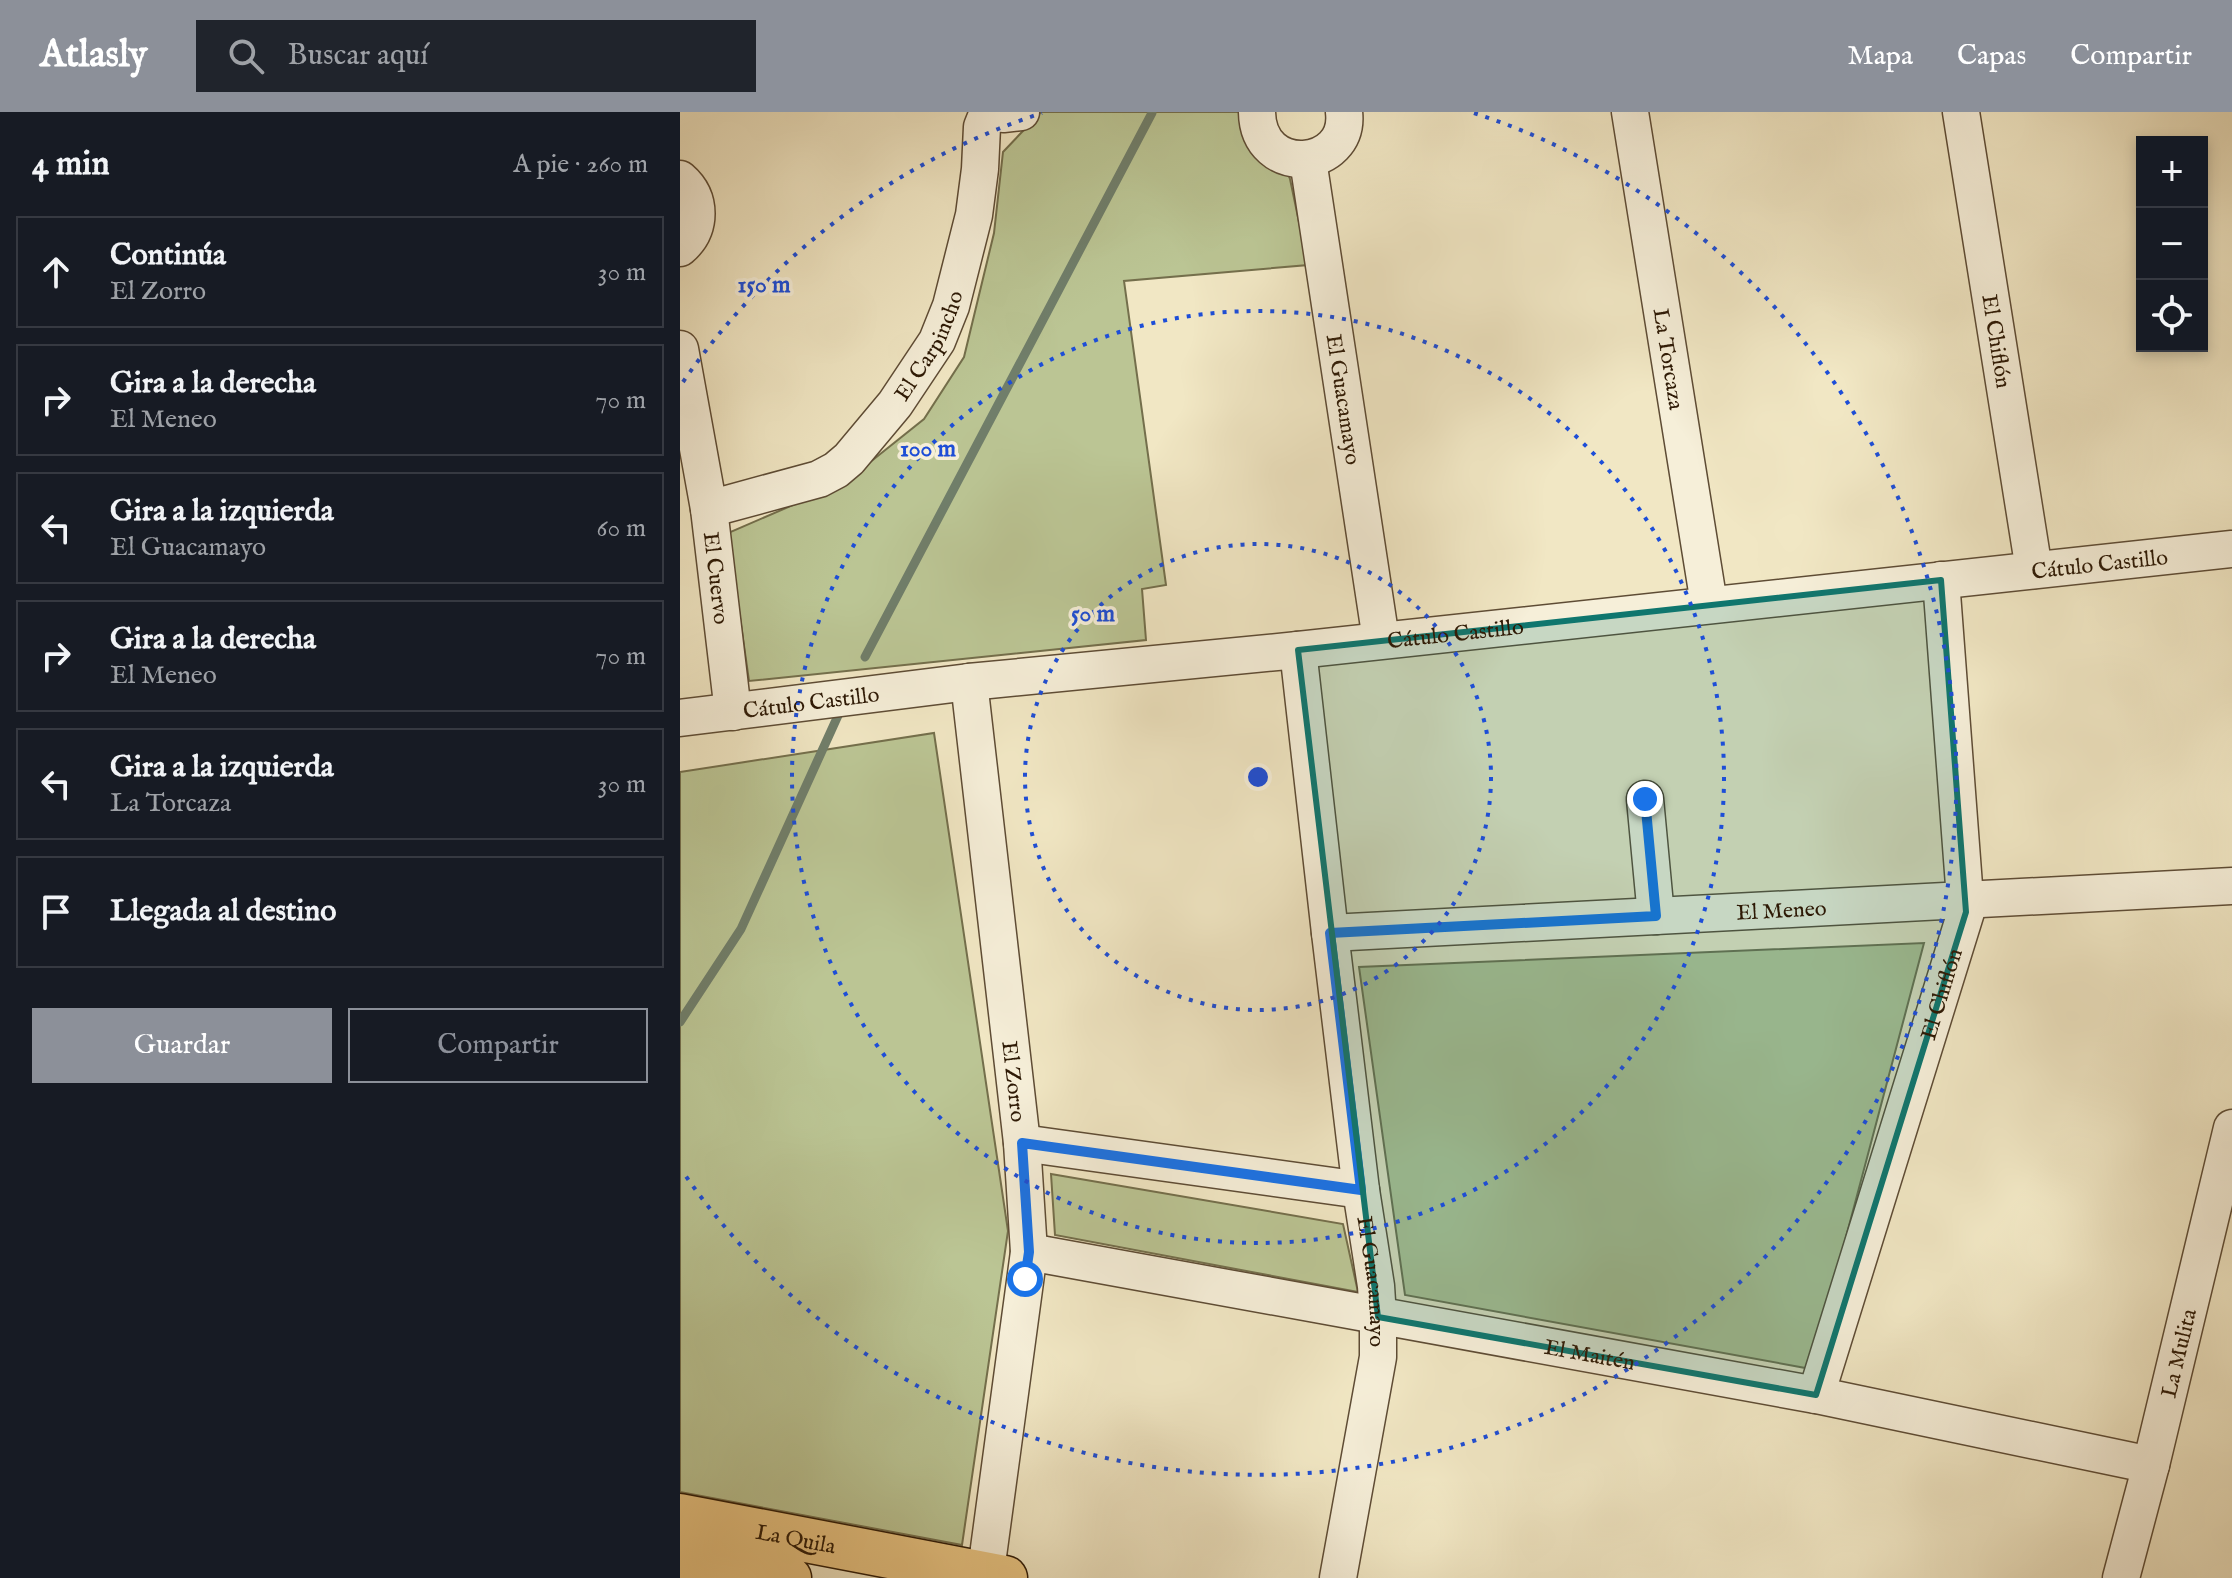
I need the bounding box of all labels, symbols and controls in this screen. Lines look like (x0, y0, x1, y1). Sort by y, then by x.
search box (196, 20, 756, 92)
text: Atlasly (40, 32, 148, 80)
icon: search (224, 34, 268, 78)
text: Buscar aquí (288, 37, 428, 75)
text: Mapa (1847, 39, 1913, 74)
text: Capas (1957, 39, 2026, 74)
text: Compartir (2070, 39, 2192, 74)
map controls (2136, 136, 2208, 352)
button: + (2136, 136, 2208, 208)
text: 4 min (32, 143, 110, 186)
text: A pie · 260 m (513, 148, 648, 181)
button: − (2136, 208, 2208, 280)
text: Continúa (110, 237, 226, 275)
icon: ahead (34, 250, 78, 294)
text: 30 m (598, 256, 646, 289)
text: 150 m (737, 270, 791, 301)
text: El Zorro (110, 275, 206, 308)
button: locate (2136, 280, 2208, 352)
street label: El Carpincho (889, 288, 970, 407)
street label: El Chiflón (1974, 292, 2017, 391)
street label: La Torcaza (1646, 306, 1690, 413)
street label: El Guacamayo (1319, 332, 1366, 467)
text: Gira a la derecha (110, 365, 316, 403)
icon: right (34, 378, 78, 422)
text: 70 m (595, 384, 646, 417)
text: El Meneo (110, 403, 217, 436)
text: 100 m (900, 434, 957, 465)
text: Gira a la izquierda (110, 493, 334, 531)
icon: left (34, 506, 78, 550)
text: 60 m (597, 512, 646, 545)
street label: El Cuervo (696, 530, 735, 626)
text: El Guacamayo (110, 531, 266, 564)
street label: Cátulo Castillo (2030, 544, 2170, 587)
text: 50 m (1071, 599, 1116, 630)
street label: Cátulo Castillo (1386, 614, 1525, 656)
text: Gira a la derecha (110, 621, 316, 659)
icon: right (34, 634, 78, 678)
text: 70 m (595, 640, 646, 673)
text: El Meneo (110, 659, 217, 692)
street label: Cátulo Castillo (742, 681, 881, 726)
text: Gira a la izquierda (110, 749, 334, 787)
icon: left (34, 762, 78, 806)
centre of rings (1244, 763, 1272, 791)
text: 30 m (598, 768, 646, 801)
route end (1627, 781, 1663, 817)
text: La Torcaza (110, 787, 231, 820)
icon: arrive (34, 890, 78, 934)
text: Llegada al destino (110, 893, 336, 931)
street label: El Meneo (1736, 895, 1828, 928)
street label: El Chiflón (1915, 945, 1970, 1044)
button: Guardar (32, 1008, 332, 1083)
button: Compartir (348, 1008, 648, 1083)
street label: El Zorro (994, 1040, 1031, 1124)
street label: El Guacamayo (1349, 1214, 1390, 1347)
route start (1007, 1261, 1043, 1297)
street label: La Mulita (2156, 1306, 2204, 1401)
street label: El Maitén (1542, 1334, 1637, 1378)
street label: La Quila (753, 1519, 838, 1561)

